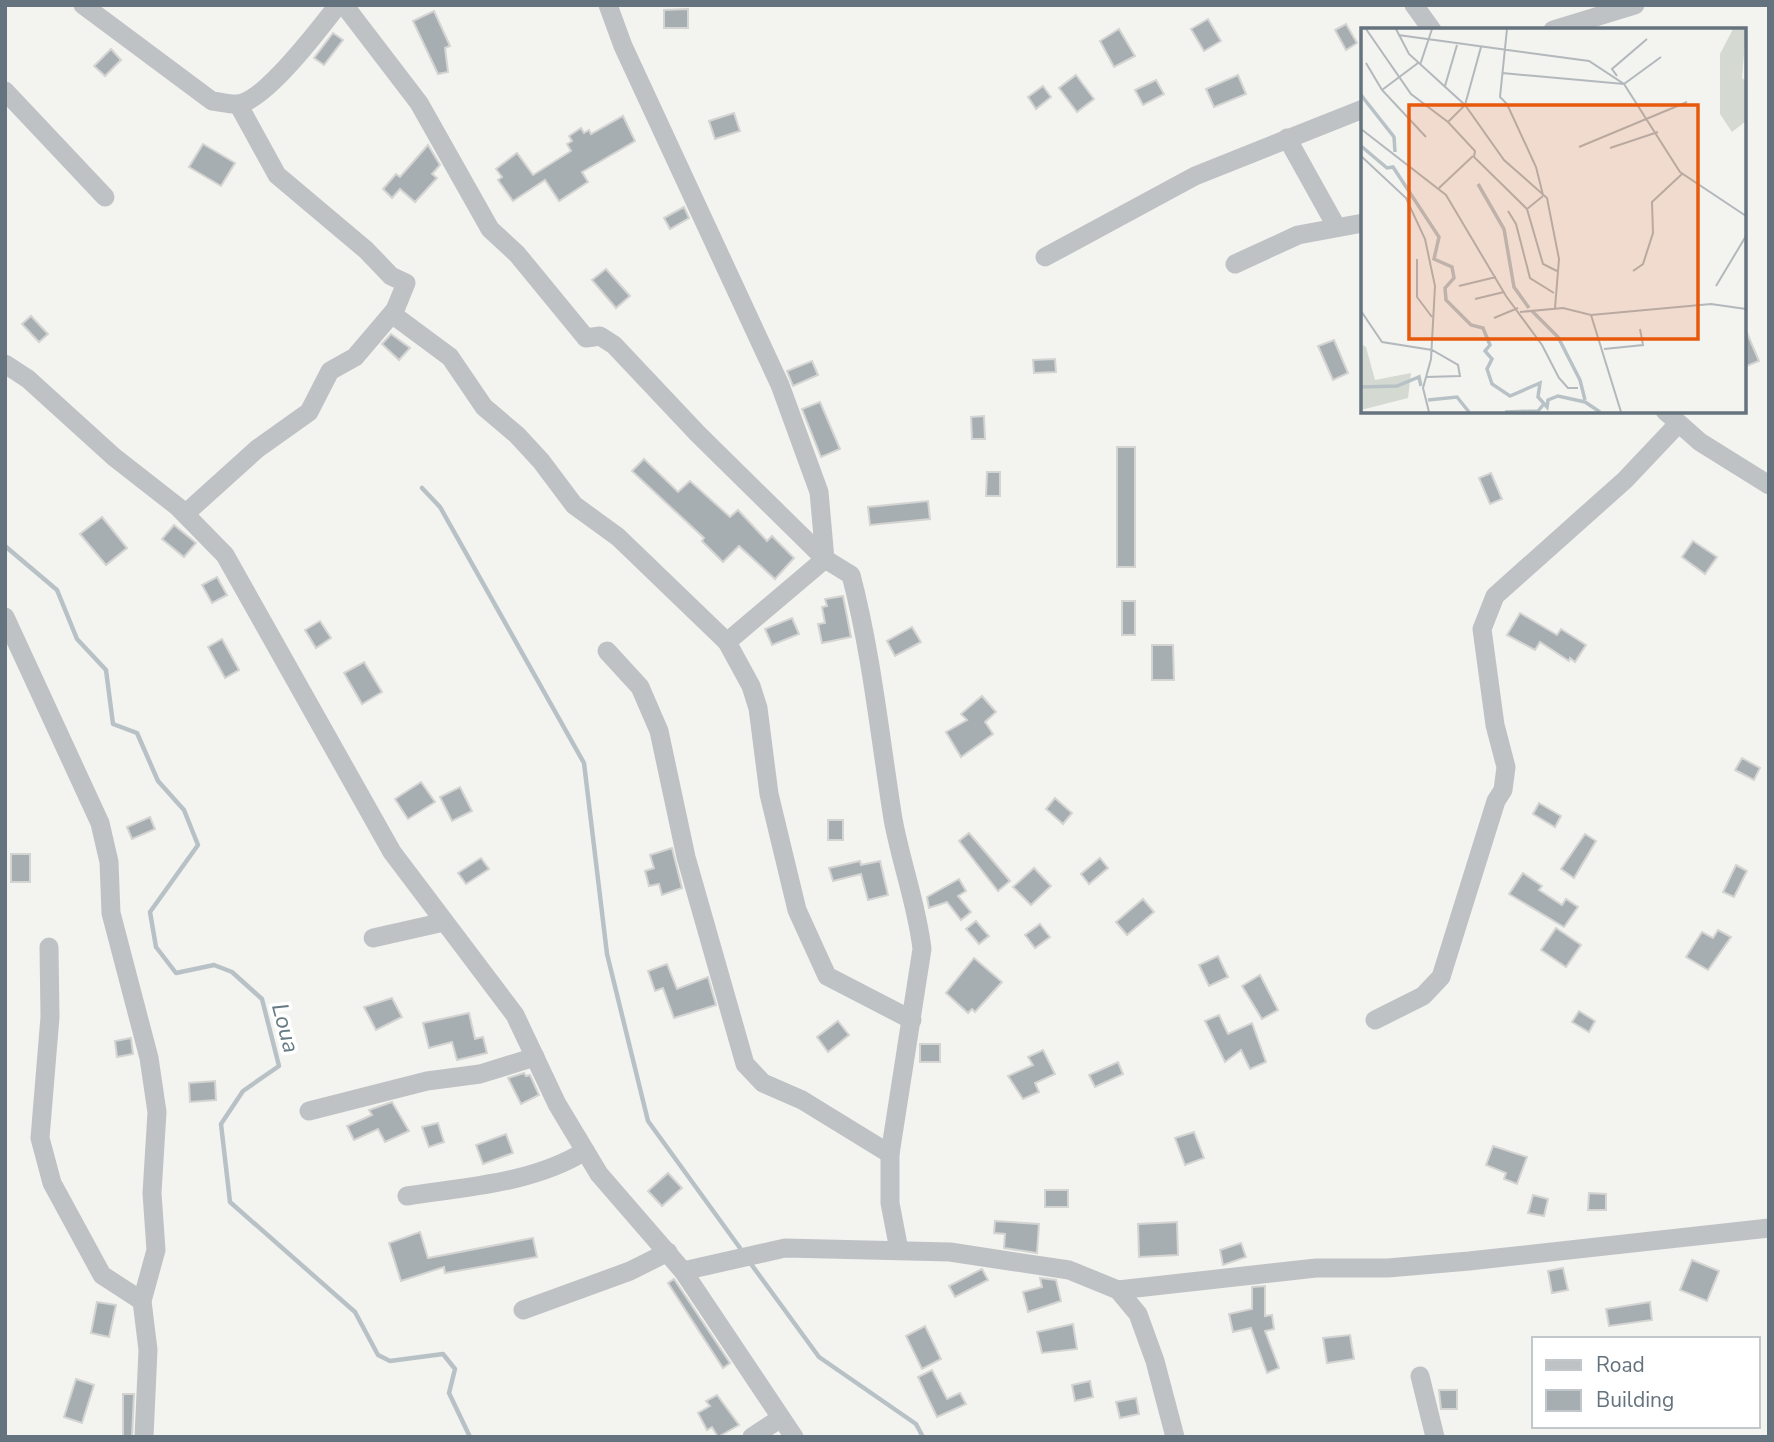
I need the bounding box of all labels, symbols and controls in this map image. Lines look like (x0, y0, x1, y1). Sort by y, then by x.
inset map (1361, 28, 1746, 413)
water label: Loua (264, 1000, 307, 1056)
legend (1532, 1337, 1760, 1428)
text: Road (1596, 1351, 1645, 1379)
text: Building (1596, 1386, 1674, 1414)

